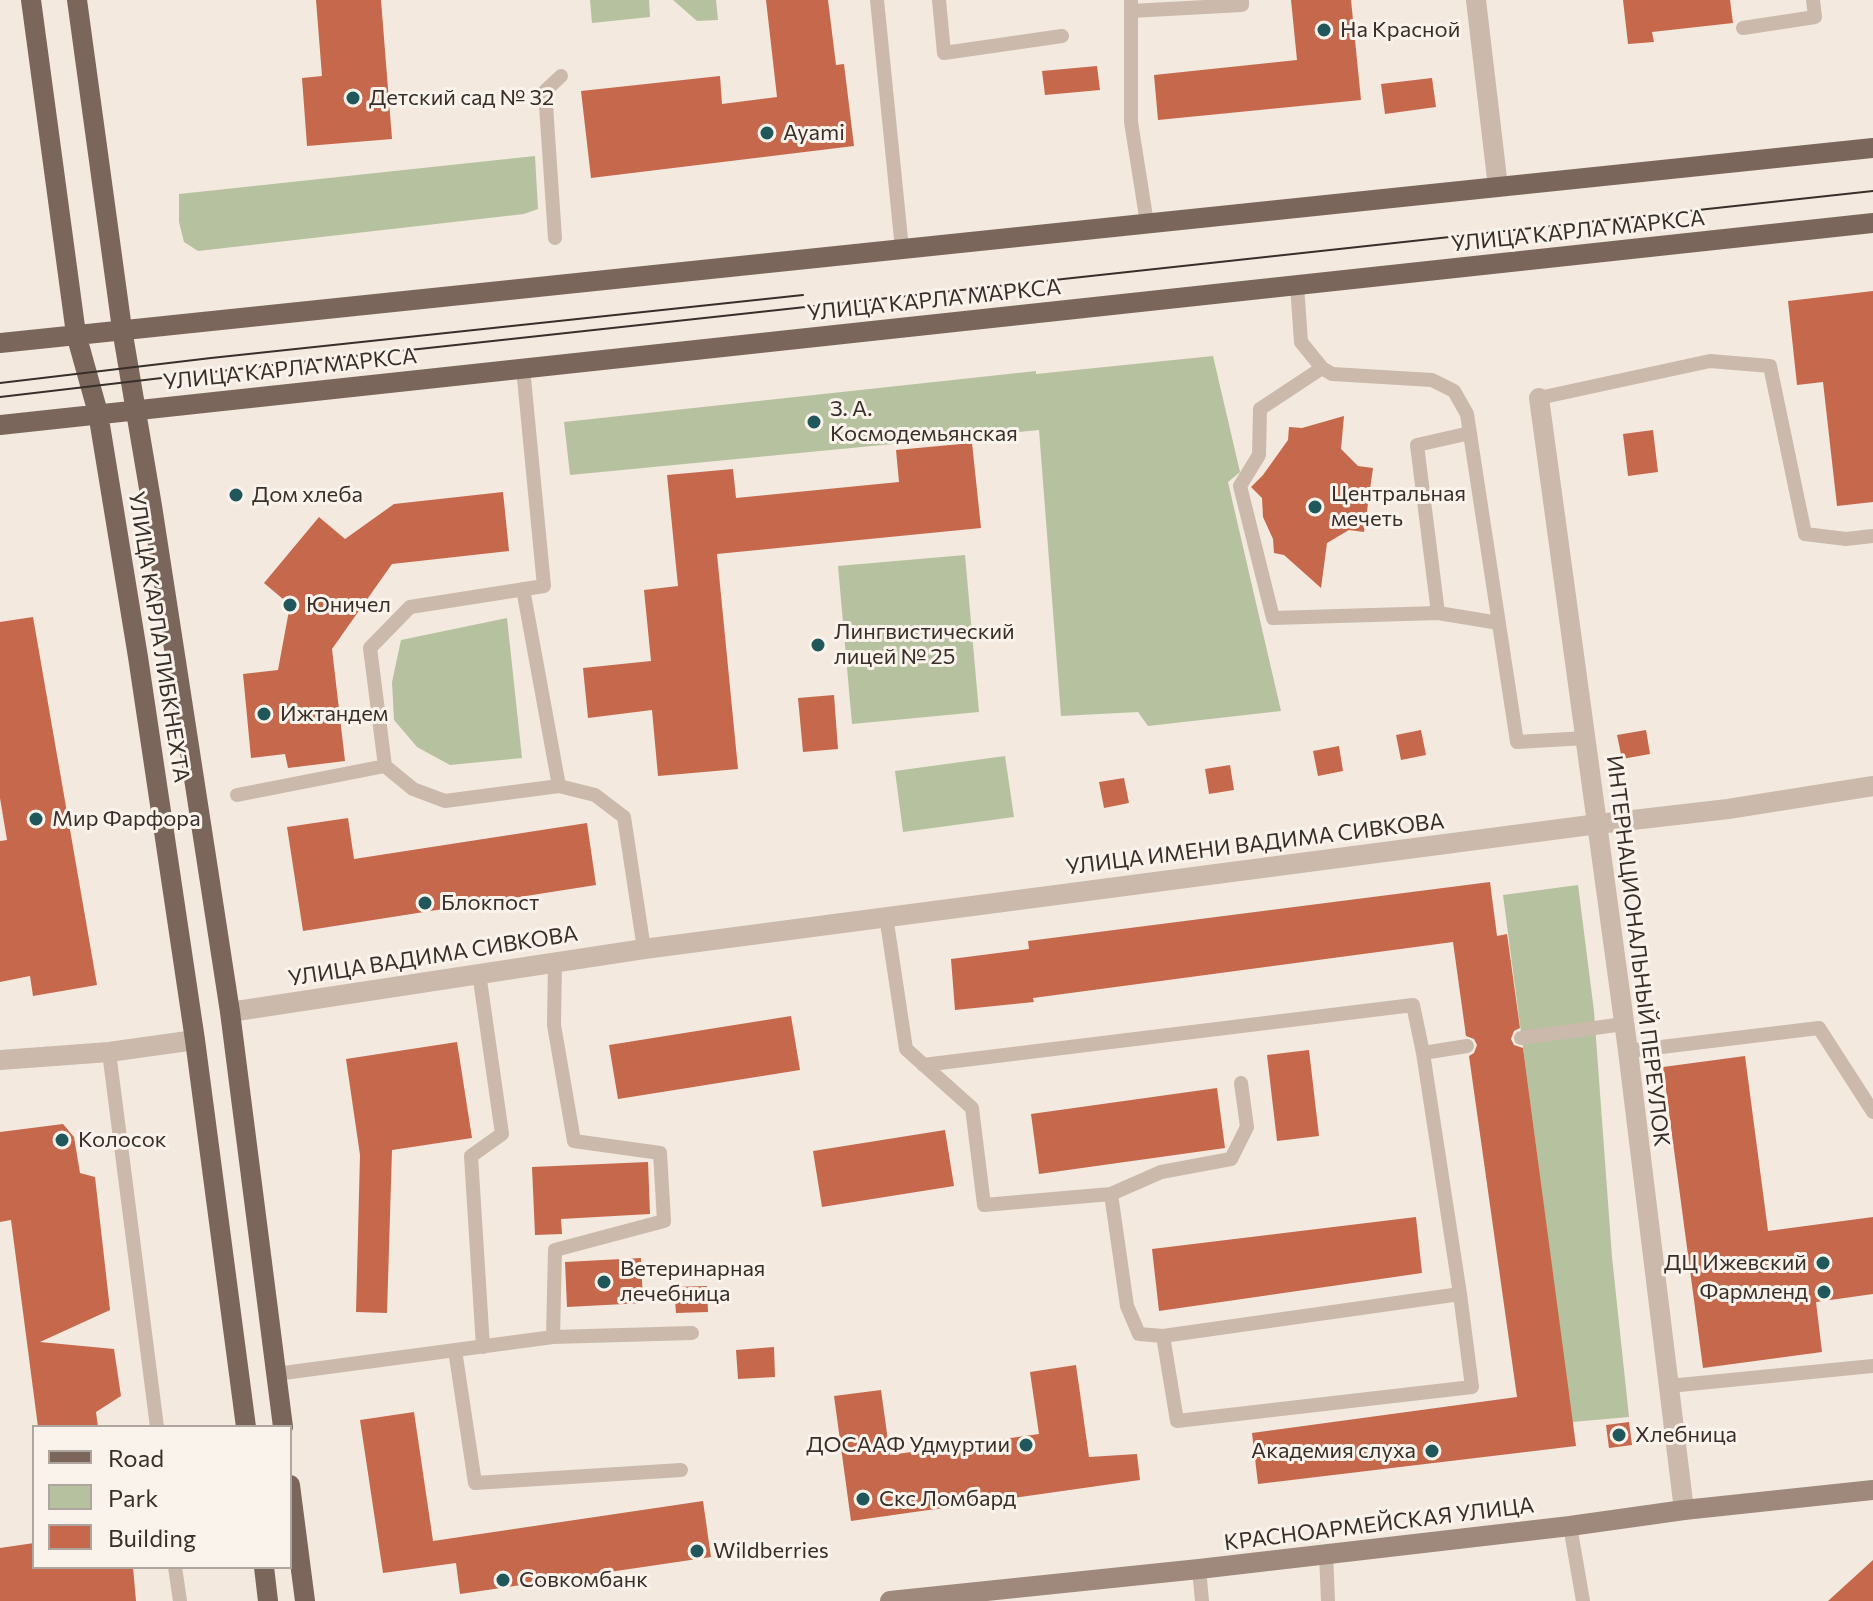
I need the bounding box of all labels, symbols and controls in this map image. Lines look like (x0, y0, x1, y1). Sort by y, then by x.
place label: На Красной (1340, 17, 1460, 43)
marker: На Красной (1315, 21, 1333, 39)
place label: Детский сад № 32 (369, 85, 554, 111)
marker: Детский сад № 32 (344, 89, 362, 107)
place label: Ayami (783, 120, 845, 146)
marker: Ayami (758, 124, 776, 142)
street label: УЛИЦА КАРЛА МАРКСА (1450, 205, 1706, 257)
street label: УЛИЦА КАРЛА МАРКСА (806, 274, 1062, 326)
street label: УЛИЦА КАРЛА МАРКСА (162, 343, 418, 395)
place label: З. А. Космодемьянская (830, 396, 1018, 448)
marker: З. А. Космодемьянская (805, 413, 823, 431)
place label: Центральная мечеть (1331, 481, 1466, 532)
place label: Дом хлеба (252, 482, 363, 508)
marker: Дом хлеба (227, 486, 245, 504)
street label: УЛИЦА КАРЛА ЛИБКНЕХТА (123, 490, 195, 784)
marker: Центральная мечеть (1306, 498, 1324, 516)
place label: Юничел (306, 592, 391, 618)
marker: Юничел (281, 596, 299, 614)
place label: Лингвистический лицей № 25 (834, 619, 1015, 670)
marker: Лингвистический лицей № 25 (809, 636, 827, 654)
place label: Ижтандем (280, 701, 388, 727)
marker: Ижтандем (255, 705, 273, 723)
street label: ИНТЕРНАЦИОНАЛЬНЫЙ ПЕРЕУЛОК (1601, 754, 1675, 1148)
place label: Мир Фарфора (52, 806, 201, 832)
street label: УЛИЦА ИМЕНИ ВАДИМА СИВКОВА (1064, 808, 1446, 880)
marker: Мир Фарфора (27, 810, 45, 828)
place label: Блокпост (441, 890, 539, 916)
marker: Блокпост (416, 894, 434, 912)
street label: УЛИЦА ВАДИМА СИВКОВА (286, 920, 580, 992)
place label: Колосок (78, 1127, 167, 1153)
marker: Колосок (53, 1131, 71, 1149)
place label: ДЦ Ижевский (1664, 1250, 1807, 1276)
marker: ДЦ Ижевский (1814, 1254, 1832, 1272)
place label: Ветеринарная лечебница (620, 1256, 765, 1308)
marker: Ветеринарная лечебница (595, 1273, 613, 1291)
place label: Фармленд (1700, 1279, 1808, 1305)
marker: Фармленд (1815, 1283, 1833, 1301)
place label: Хлебница (1635, 1422, 1737, 1448)
legend (32, 1425, 292, 1569)
marker: Хлебница (1610, 1426, 1628, 1444)
place label: ДОСААФ Удмуртии (806, 1432, 1010, 1458)
marker: ДОСААФ Удмуртии (1017, 1436, 1035, 1454)
place label: Академия слуха (1251, 1438, 1416, 1464)
marker: Академия слуха (1423, 1442, 1441, 1460)
text: Road (108, 1443, 164, 1472)
text: Park (108, 1483, 158, 1512)
place label: Скс Ломбард (879, 1486, 1016, 1512)
marker: Скс Ломбард (854, 1490, 872, 1508)
street label: КРАСНОАРМЕЙСКАЯ УЛИЦА (1223, 1492, 1535, 1556)
text: Building (108, 1523, 196, 1552)
place label: Wildberries (713, 1538, 829, 1564)
marker: Wildberries (688, 1542, 706, 1560)
place label: Совкомбанк (519, 1567, 648, 1593)
marker: Совкомбанк (494, 1571, 512, 1589)

